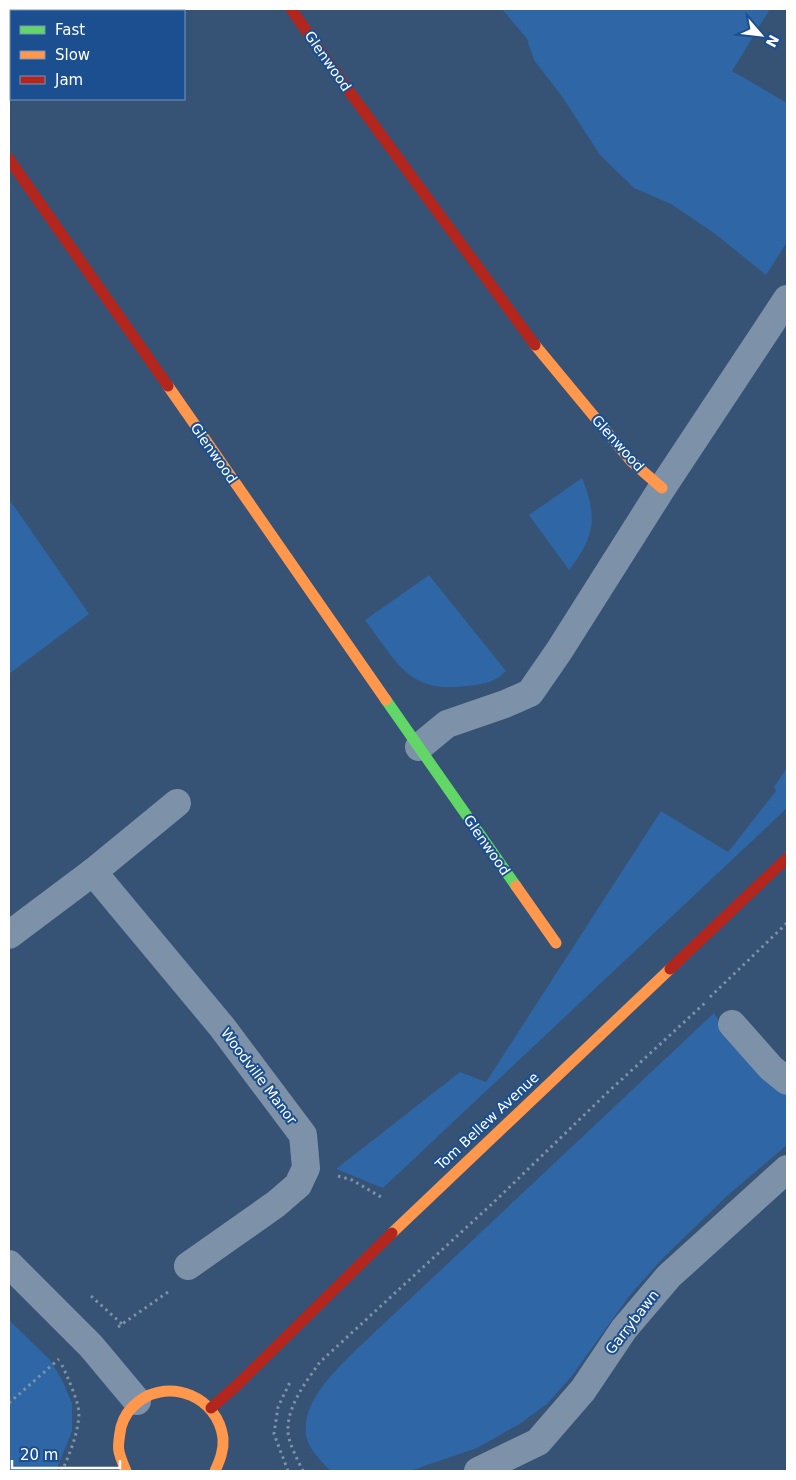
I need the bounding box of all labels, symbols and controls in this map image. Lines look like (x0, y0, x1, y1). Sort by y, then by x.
legend (10, 10, 185, 100)
north arrow (736, 10, 786, 60)
text: Fast (55, 21, 85, 39)
street label: Glenwood (301, 28, 355, 94)
text: N (763, 32, 782, 50)
text: Slow (55, 46, 90, 64)
text: Jam (54, 71, 83, 89)
street label: Glenwood (589, 412, 647, 474)
street label: Glenwood (187, 420, 241, 486)
street label: Glenwood (460, 812, 514, 878)
street label: Woodville Manor (218, 1025, 300, 1127)
street label: Tom Bellew Avenue (431, 1069, 542, 1174)
street label: Garrybawn (602, 1287, 662, 1357)
scale bar (12, 1438, 120, 1470)
text: 20 m (20, 1446, 58, 1464)

